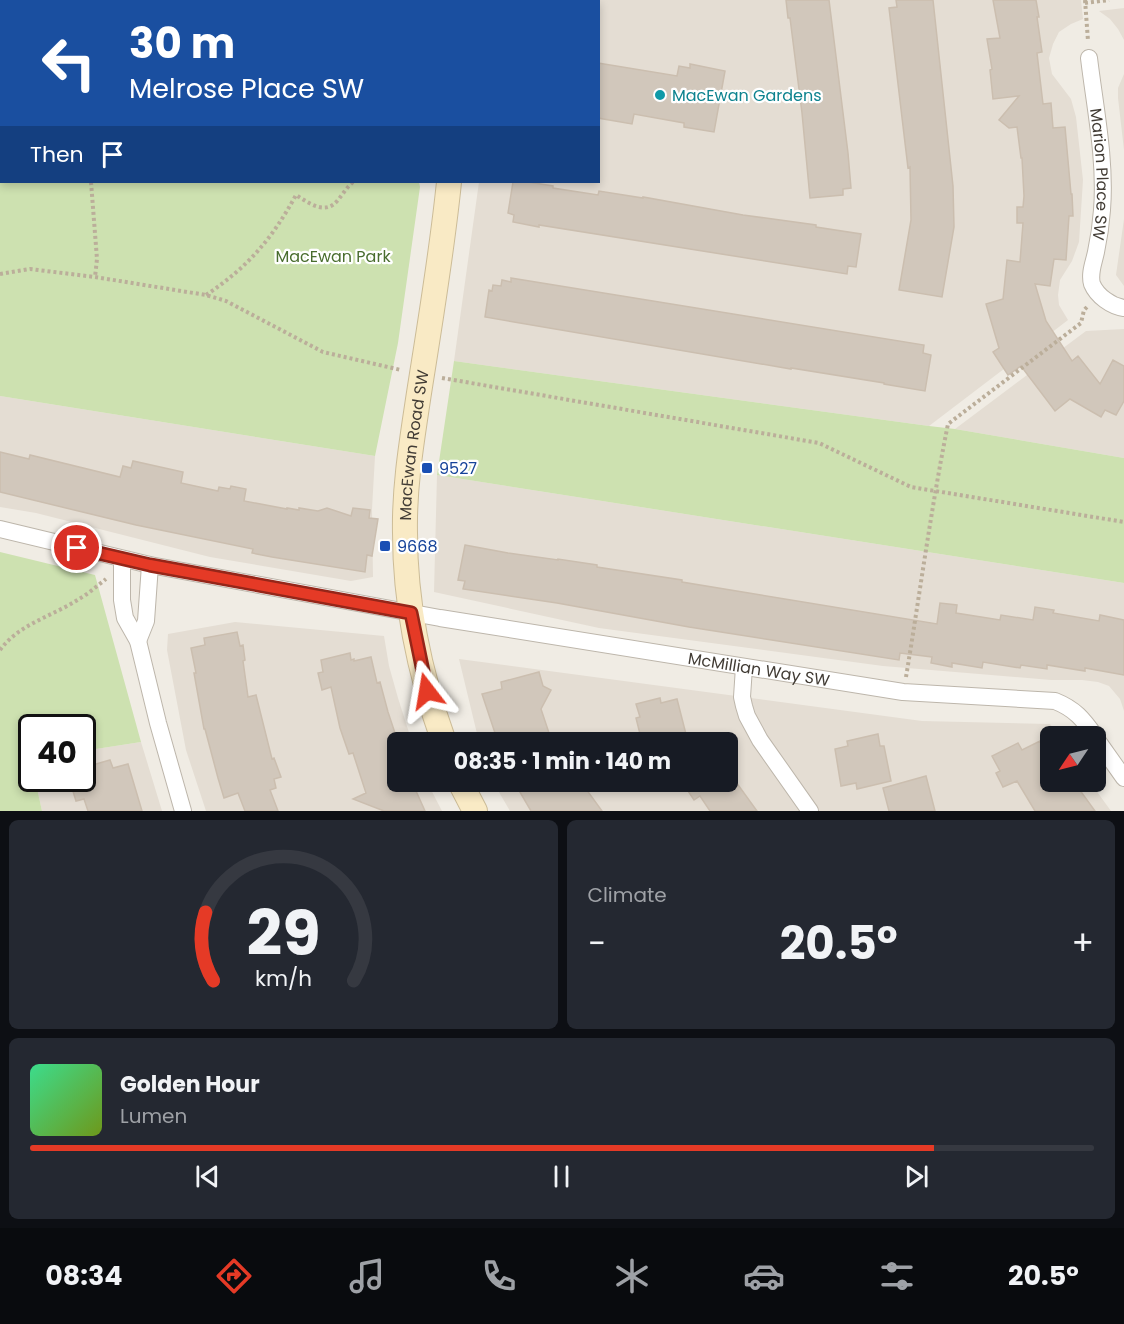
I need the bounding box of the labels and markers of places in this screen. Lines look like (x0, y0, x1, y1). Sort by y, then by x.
place label: MacEwan Gardens (672, 84, 822, 107)
marker: MacEwan Gardens (653, 88, 667, 102)
place label: 9527 (439, 457, 477, 480)
marker: 9527 (420, 461, 434, 475)
pin (51, 522, 102, 573)
place label: 9668 (397, 535, 438, 558)
marker: 9668 (378, 539, 392, 553)

